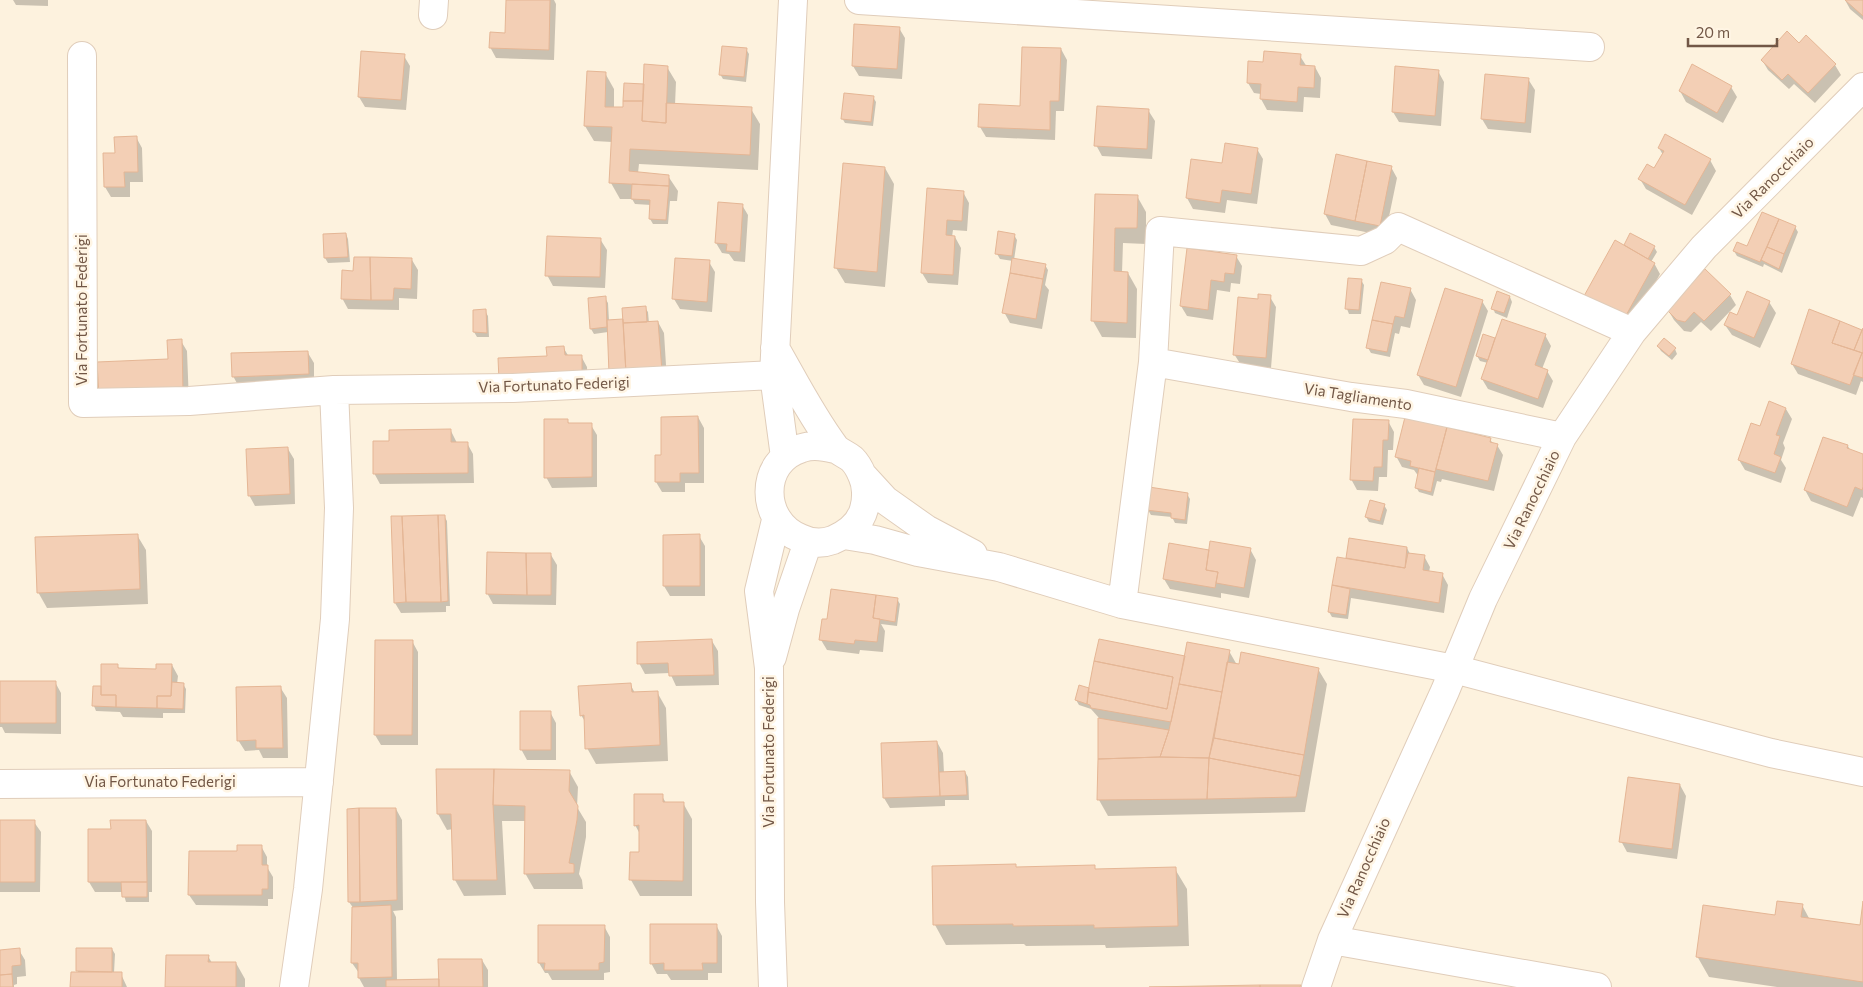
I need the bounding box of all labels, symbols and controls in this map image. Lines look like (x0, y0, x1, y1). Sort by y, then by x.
scale bar (1688, 15, 1777, 47)
text: 20 m (1696, 23, 1730, 41)
street label: Via Ranocchiaio (1728, 133, 1817, 222)
street label: Via Fortunato Federigi (72, 234, 90, 386)
street label: Via Fortunato Federigi (478, 372, 630, 396)
street label: Via Tagliamento (1303, 379, 1414, 413)
street label: Via Ranocchiaio (1499, 447, 1563, 552)
street label: Via Fortunato Federigi (759, 676, 777, 828)
street label: Via Fortunato Federigi (84, 772, 236, 790)
street label: Via Ranocchiaio (1333, 814, 1393, 921)

